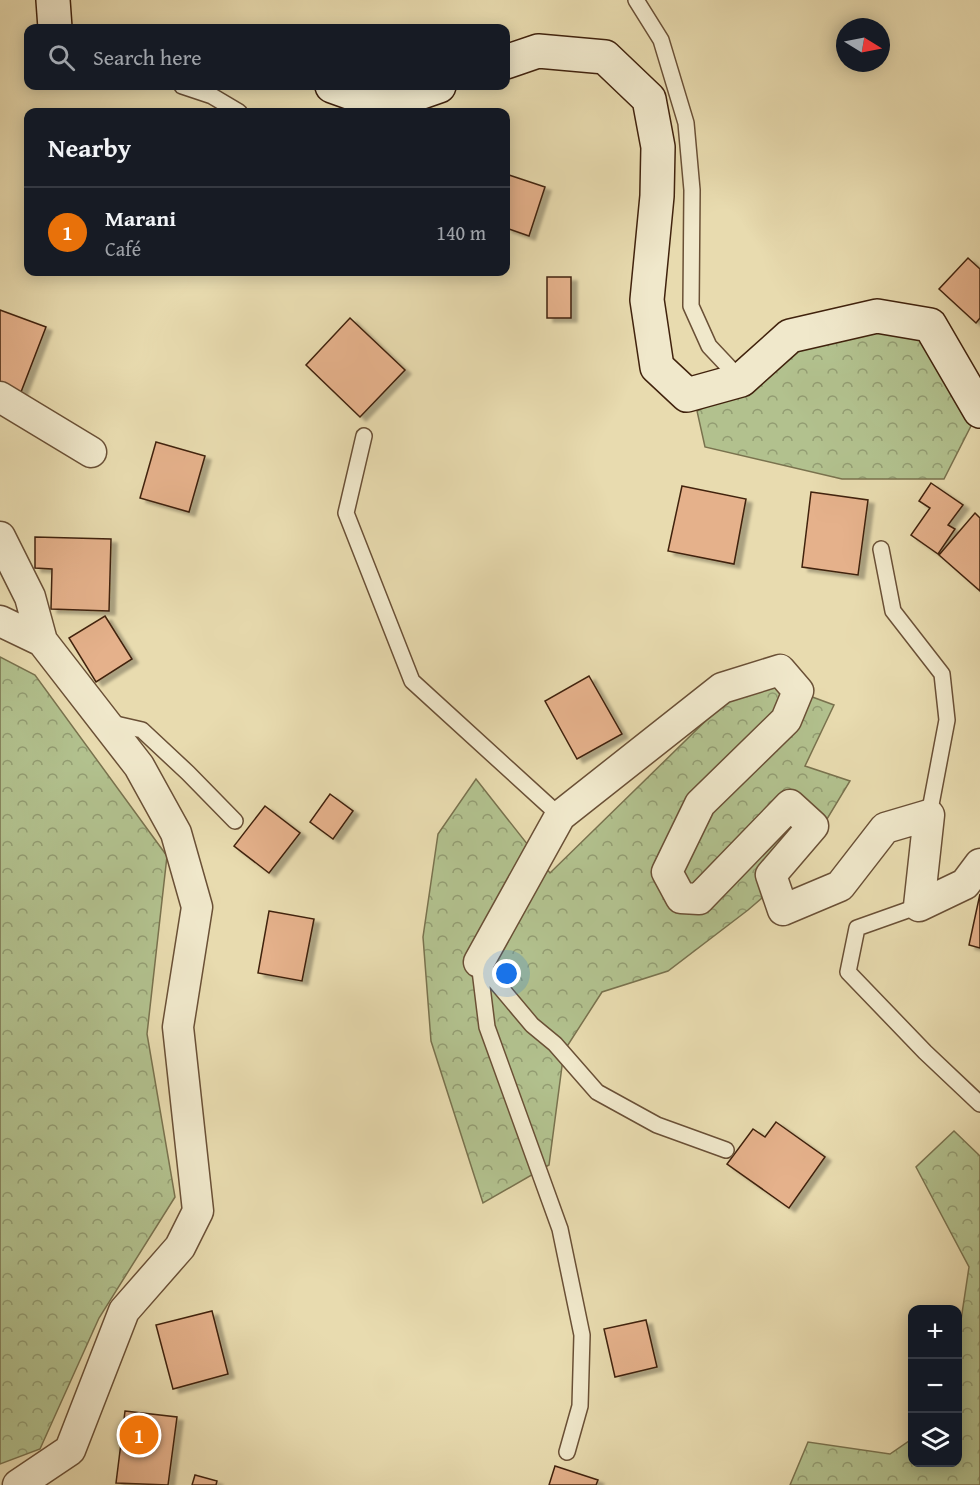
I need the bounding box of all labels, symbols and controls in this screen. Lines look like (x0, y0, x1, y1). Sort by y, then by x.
north arrow (836, 18, 890, 72)
search box (24, 24, 510, 90)
icon: search (45, 41, 78, 74)
text: Search here (93, 41, 202, 73)
text: Nearby (48, 128, 131, 167)
text: Marani (105, 202, 176, 234)
text: 1 (62, 218, 73, 247)
text: 140 m (436, 218, 486, 247)
text: Café (105, 234, 141, 263)
your location (492, 959, 521, 988)
map controls (908, 1305, 962, 1467)
button: + (908, 1305, 962, 1359)
button: − (908, 1359, 962, 1413)
pin: 1 (120, 1412, 158, 1458)
button: layers (908, 1413, 962, 1467)

